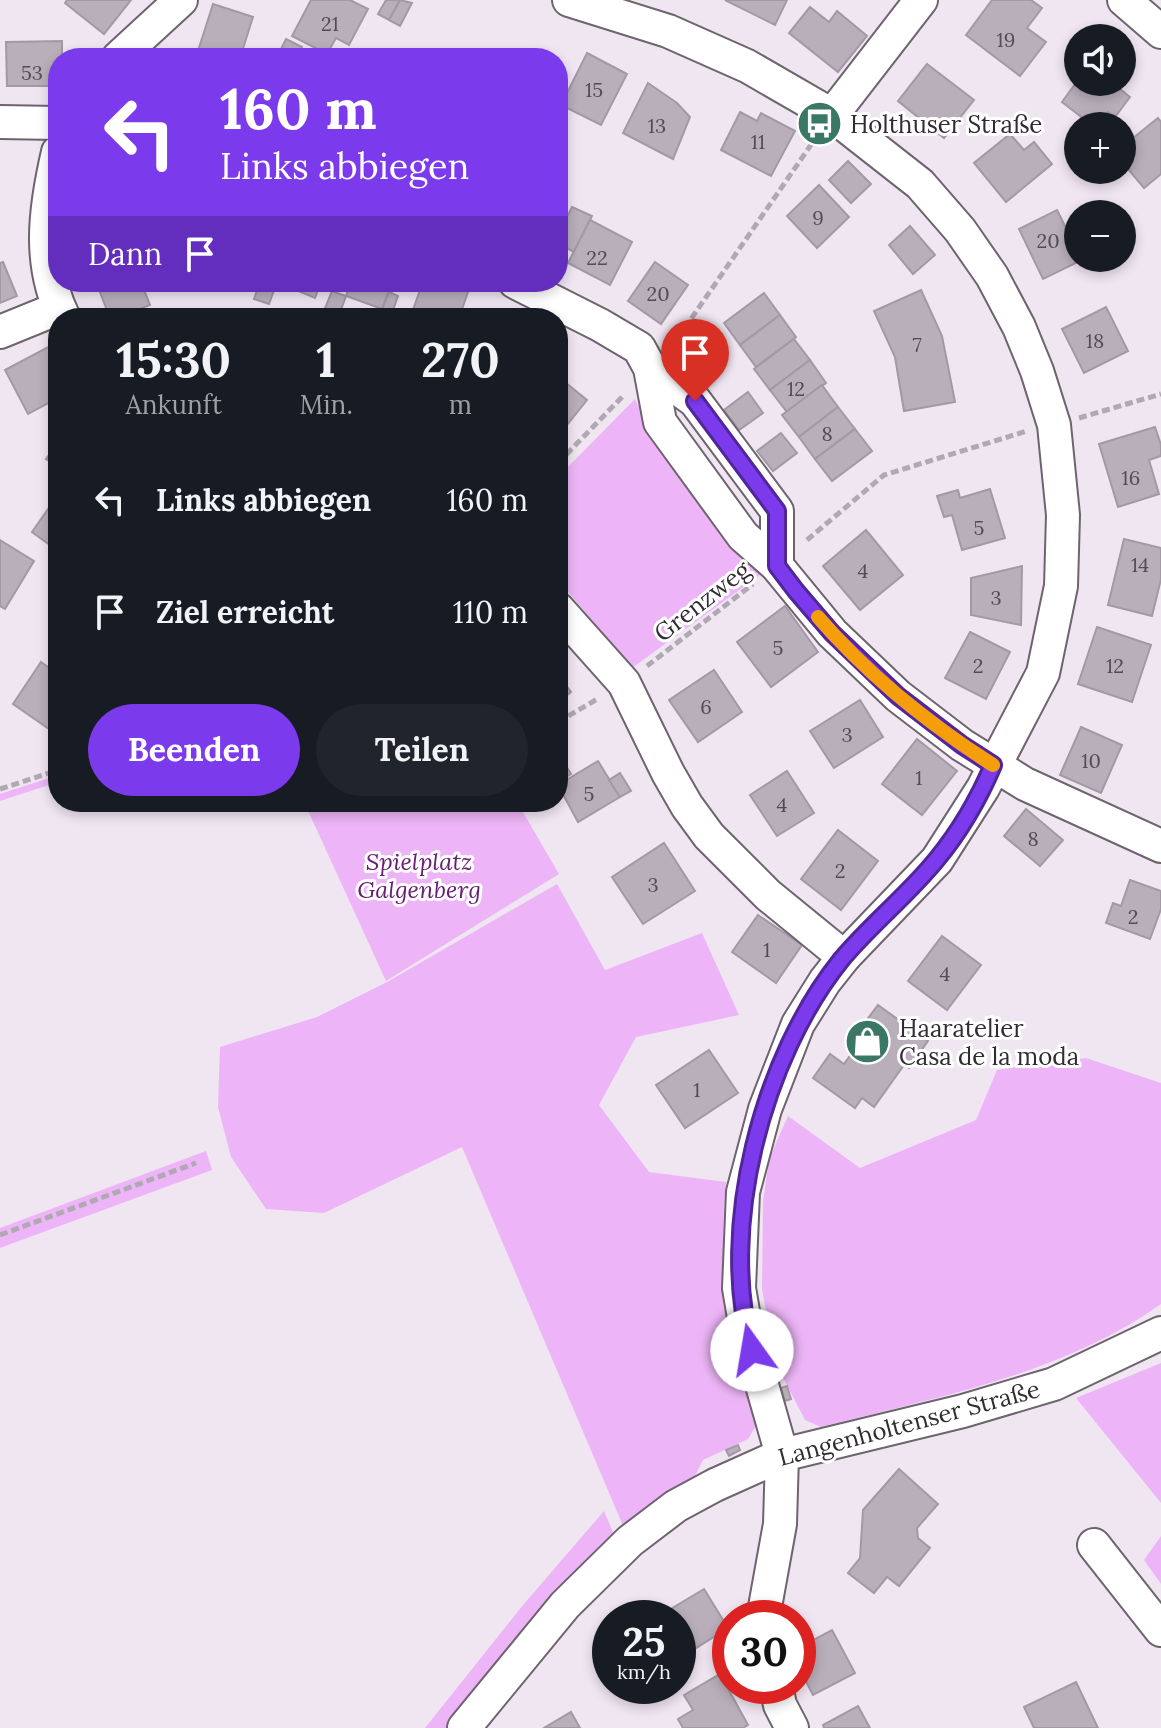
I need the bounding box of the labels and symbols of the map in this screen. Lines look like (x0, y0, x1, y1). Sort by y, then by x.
house number: 21 (321, 11, 339, 36)
house number: 19 (997, 27, 1015, 52)
house number: 53 (21, 60, 43, 85)
house number: 15 (585, 77, 603, 102)
bus stop icon: Holthuser Straße (795, 100, 843, 148)
place label: Holthuser Straße (850, 109, 1042, 140)
house number: 13 (648, 113, 666, 138)
house number: 11 (751, 129, 765, 154)
house number: 9 (812, 205, 824, 230)
house number: 20 (1036, 228, 1060, 253)
house number: 22 (586, 245, 608, 270)
house number: 20 (646, 281, 670, 306)
pin (661, 319, 729, 401)
house number: 18 (1086, 328, 1104, 353)
house number: 7 (912, 332, 922, 357)
house number: 12 (787, 376, 805, 401)
house number: 8 (821, 421, 833, 446)
house number: 16 (1122, 465, 1140, 490)
house number: 5 (974, 515, 984, 540)
house number: 14 (1131, 552, 1149, 577)
street label: Grenzweg (648, 553, 757, 648)
house number: 4 (858, 558, 869, 583)
house number: 3 (990, 585, 1002, 610)
house number: 5 (773, 635, 783, 660)
house number: 2 (973, 653, 983, 678)
house number: 12 (1106, 653, 1124, 678)
house number: 6 (700, 694, 712, 719)
house number: 3 (841, 722, 853, 747)
house number: 10 (1081, 748, 1101, 773)
house number: 1 (915, 765, 923, 790)
house number: 5 (584, 781, 594, 806)
house number: 4 (777, 792, 788, 817)
house number: 8 (1027, 826, 1039, 851)
park label: Spielplatz Galgenberg (357, 846, 481, 905)
house number: 2 (835, 858, 845, 883)
house number: 3 (647, 872, 659, 897)
house number: 2 (1128, 904, 1138, 929)
house number: 1 (763, 937, 771, 962)
house number: 4 (940, 961, 951, 986)
place label: Haaratelier Casa de la moda (899, 1013, 1079, 1072)
shop icon: Haaratelier Casa de la moda (844, 1018, 892, 1066)
house number: 1 (693, 1077, 701, 1102)
position arrow (710, 1308, 794, 1392)
street label: Langenholtenser Straße (775, 1373, 1043, 1473)
speed limit sign: 30 (712, 1600, 816, 1704)

